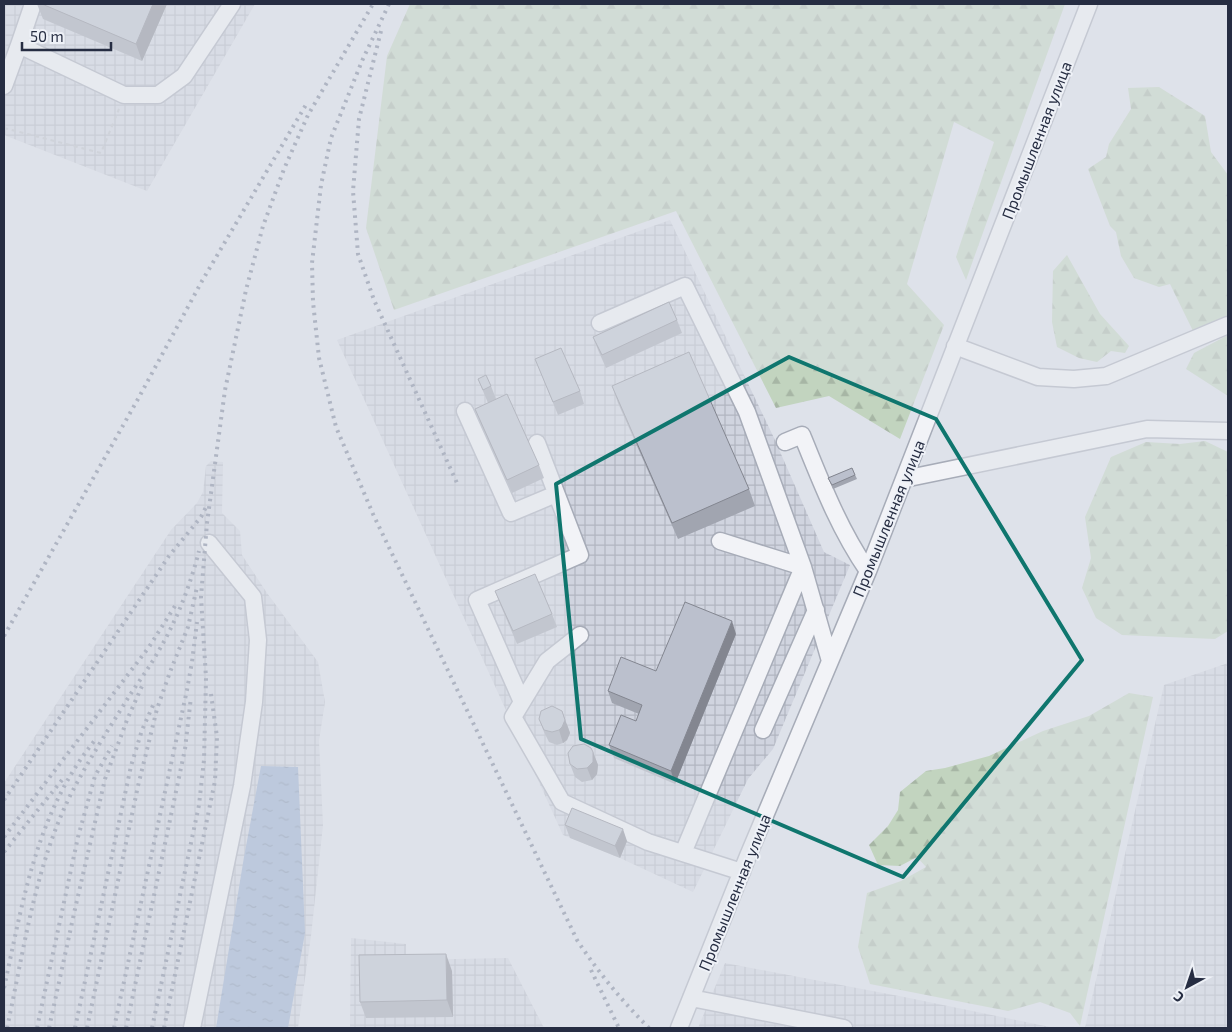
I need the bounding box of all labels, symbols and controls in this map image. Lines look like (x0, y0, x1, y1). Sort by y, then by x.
scale bar (22, 20, 111, 52)
text: 50 m (30, 27, 64, 45)
street label: Промышленная улица (997, 58, 1076, 222)
street label: Промышленная улица (848, 437, 929, 600)
street label: Промышленная улица (694, 811, 775, 974)
north arrow (1162, 962, 1212, 1012)
text: С (1170, 988, 1187, 1006)

